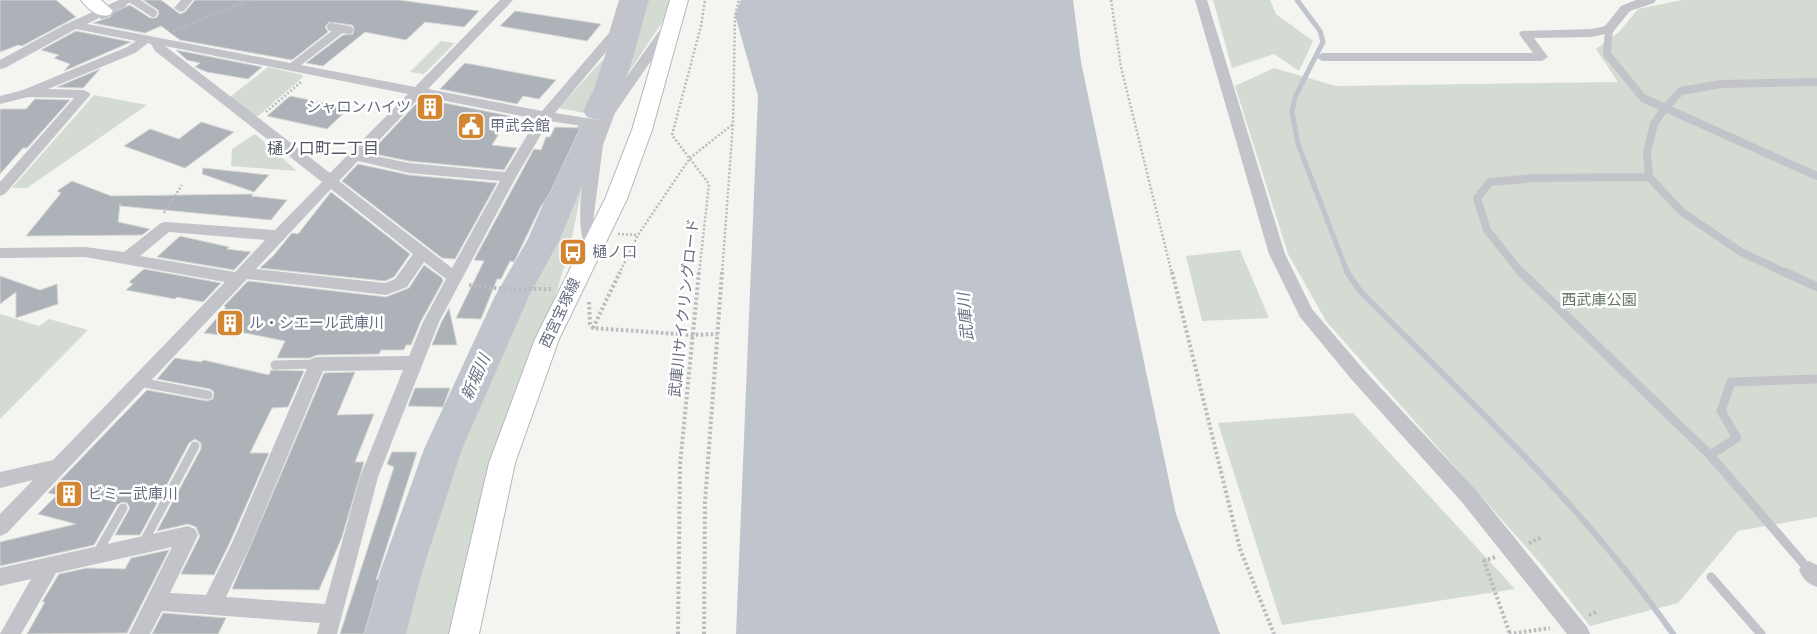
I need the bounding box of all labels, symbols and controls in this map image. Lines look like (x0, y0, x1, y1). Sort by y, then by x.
building icon: シャロンハイツ (415, 92, 445, 122)
place label: シャロンハイツ (306, 97, 411, 116)
public building icon: 甲武会館 (456, 111, 486, 141)
place label: 甲武会館 (490, 116, 550, 135)
district label: 樋ノ口町二丁目 (267, 138, 379, 159)
street label: 武庫川サイクリングロード (665, 218, 702, 398)
bus stop icon: 樋ノ口 (558, 237, 588, 267)
place label: 樋ノ口 (592, 242, 637, 261)
street label: 西宮宝塚線 (535, 275, 584, 351)
water label: 武庫川 (953, 290, 978, 342)
park label: 西武庫公園 (1561, 290, 1637, 309)
building icon: ル・シエール武庫川 (215, 308, 245, 338)
place label: ル・シエール武庫川 (249, 313, 384, 332)
water label: 新堀川 (456, 349, 496, 403)
building icon: ビミー武庫川 (54, 479, 84, 509)
place label: ビミー武庫川 (88, 484, 178, 503)

